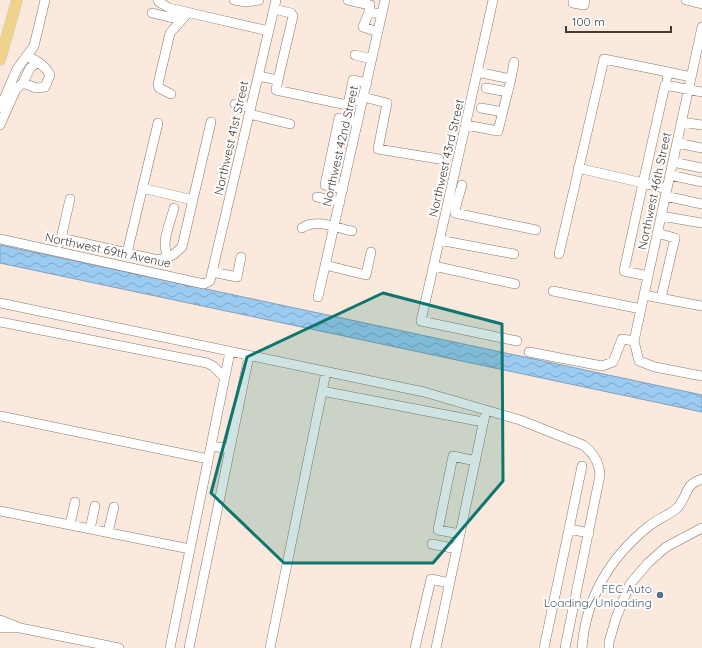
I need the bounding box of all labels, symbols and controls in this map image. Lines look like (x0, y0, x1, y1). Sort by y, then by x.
scale bar (566, 8, 671, 34)
text: 100 m (572, 14, 605, 29)
street label: Northwest 41st Street (211, 79, 251, 197)
street label: Northwest 42nd Street (319, 84, 361, 208)
street label: Northwest 43rd Street (425, 98, 467, 218)
street label: Northwest 46th Street (634, 131, 674, 251)
street label: Northwest 69th Avenue (44, 229, 173, 271)
place label: FEC Auto Loading/Unloading (544, 581, 652, 610)
marker: FEC Auto Loading/Unloading (655, 590, 665, 600)

